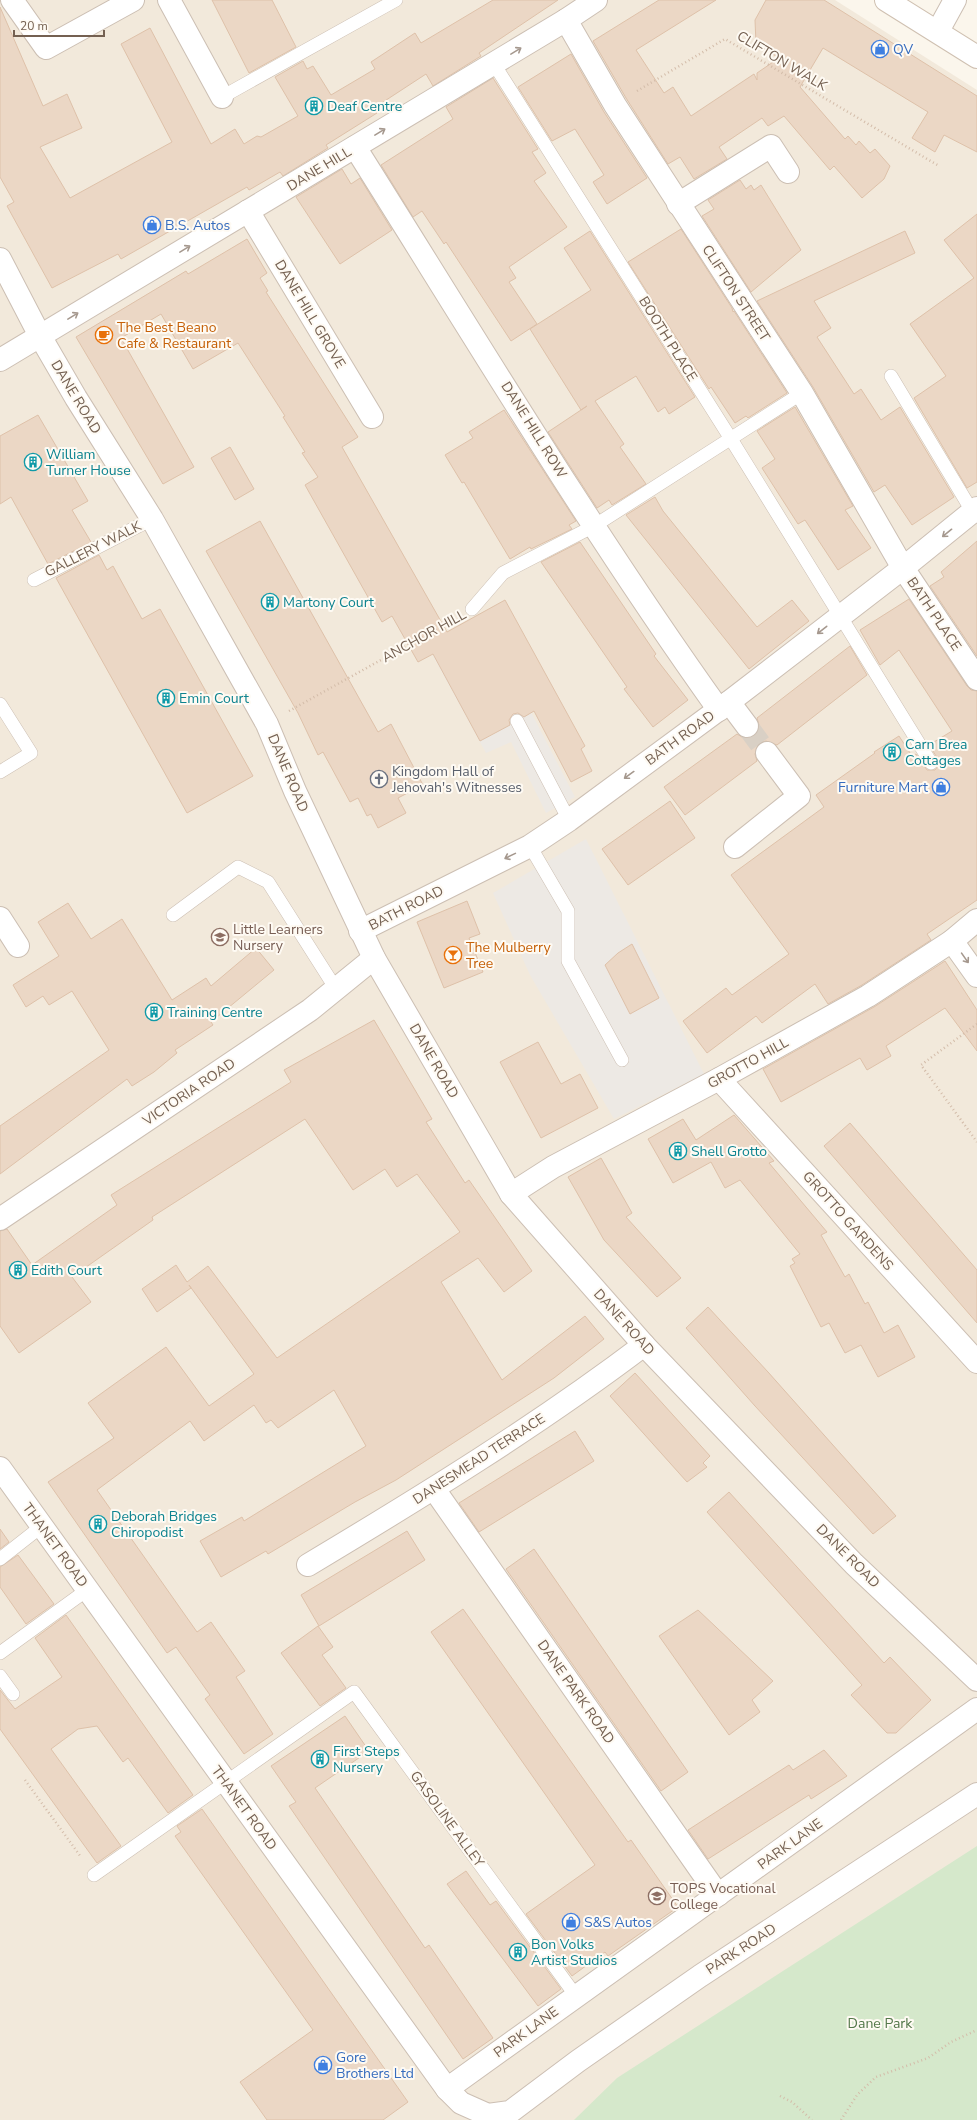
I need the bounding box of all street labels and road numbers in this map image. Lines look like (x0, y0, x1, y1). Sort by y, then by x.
street label: CLIFTON WALK (733, 27, 831, 96)
street label: DANE HILL (283, 142, 355, 196)
street label: CLIFTON STREET (698, 241, 775, 345)
street label: DANE HILL GROVE (270, 256, 350, 372)
street label: BOOTH PLACE (634, 293, 702, 385)
street label: DANE ROAD (46, 357, 106, 437)
street label: DANE HILL ROW (497, 378, 572, 483)
street label: GALLERY WALK (41, 516, 145, 582)
street label: BATH PLACE (902, 573, 966, 655)
street label: ANCHOR HILL (378, 605, 470, 667)
street label: BATH ROAD (641, 706, 719, 770)
street label: DANE ROAD (263, 731, 313, 815)
street label: BATH ROAD (365, 881, 447, 935)
street label: DANE ROAD (405, 1020, 463, 1102)
street label: GROTTO HILL (704, 1033, 792, 1093)
street label: VICTORIA ROAD (138, 1054, 239, 1131)
street label: GROTTO GARDENS (798, 1167, 898, 1275)
street label: DANE ROAD (589, 1285, 659, 1359)
street label: DANESMEAD TERRACE (409, 1409, 549, 1509)
street label: THANET ROAD (18, 1499, 92, 1591)
street label: DANE ROAD (812, 1520, 884, 1592)
street label: DANE PARK ROAD (533, 1636, 619, 1748)
street label: THANET ROAD (207, 1762, 281, 1854)
street label: GASOLINE ALLEY (406, 1767, 489, 1872)
street label: PARK LANE (754, 1814, 826, 1874)
street label: PARK ROAD (702, 1919, 780, 1979)
street label: PARK LANE (490, 2002, 562, 2062)

